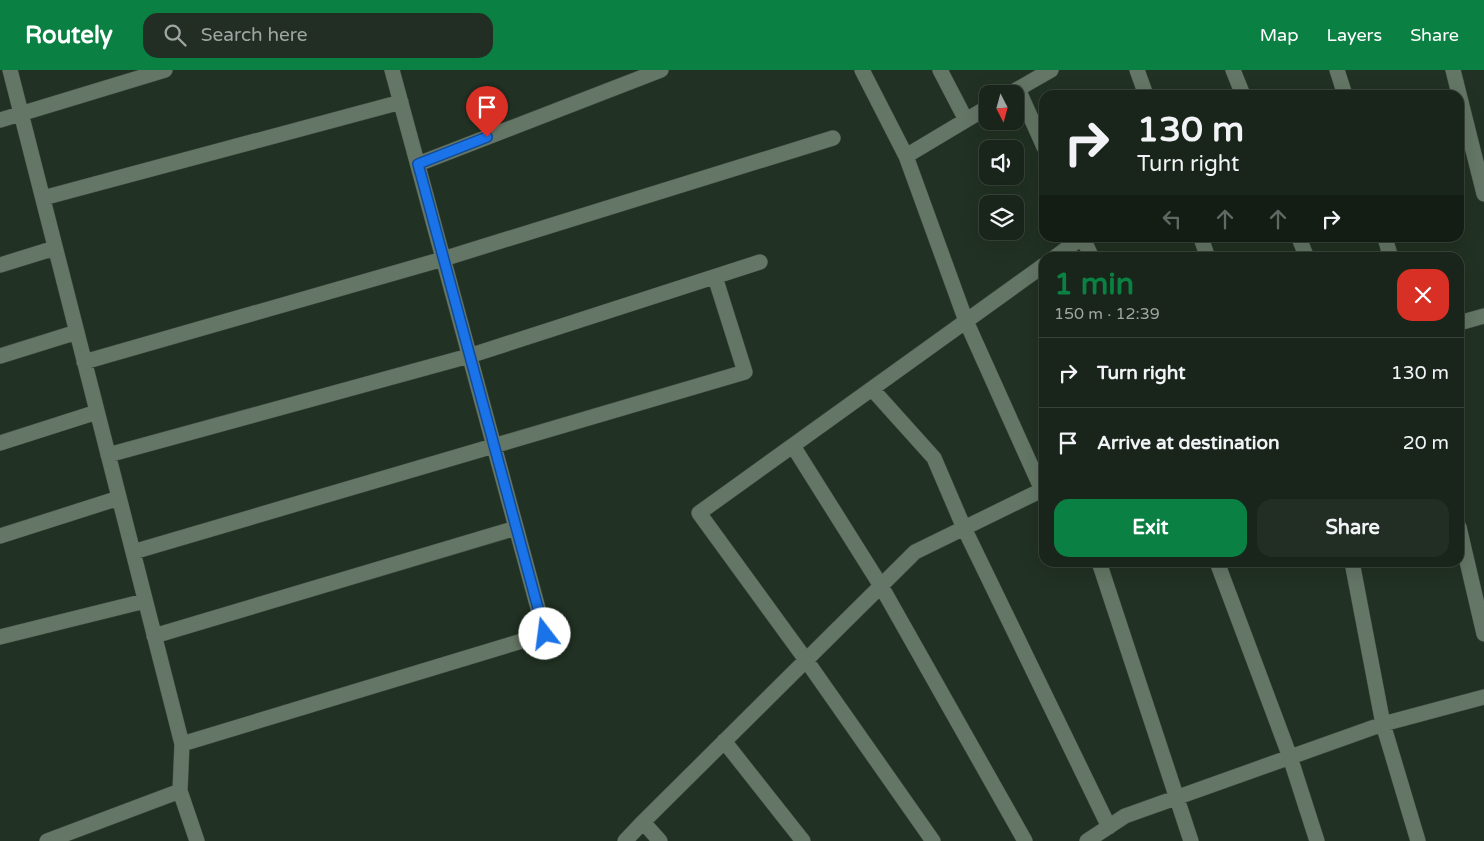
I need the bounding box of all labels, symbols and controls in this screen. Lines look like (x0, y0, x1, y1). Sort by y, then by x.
search box (143, 13, 493, 58)
text: Routely (25, 21, 113, 50)
icon: search (161, 21, 189, 49)
text: Search here (201, 24, 308, 46)
text: Map (1260, 24, 1299, 46)
text: Layers (1327, 24, 1382, 46)
text: Share (1410, 24, 1459, 46)
north arrow (979, 85, 1024, 130)
map controls (979, 85, 1024, 240)
pin (466, 86, 508, 137)
icon: arrive (473, 93, 501, 121)
text: 130 m (1137, 109, 1244, 151)
icon: right (1054, 110, 1119, 175)
button: sound (979, 140, 1024, 185)
text: Turn right (1137, 151, 1239, 177)
button: layers (979, 195, 1024, 240)
icon: left (1158, 205, 1186, 233)
icon: ahead (1211, 205, 1239, 233)
icon: ahead (1264, 205, 1292, 233)
icon: right (1317, 205, 1345, 233)
text: 1 min (1054, 266, 1134, 303)
button: close (1397, 269, 1449, 321)
text: 150 m · 12:39 (1054, 304, 1160, 324)
icon: right (1054, 359, 1082, 387)
text: Turn right (1097, 362, 1185, 384)
text: 130 m (1391, 362, 1449, 384)
icon: arrive (1054, 429, 1082, 457)
text: Arrive at destination (1097, 432, 1280, 454)
text: 20 m (1403, 432, 1449, 454)
button: Exit (1054, 499, 1247, 557)
button: Share (1257, 499, 1449, 557)
position arrow (518, 607, 570, 659)

